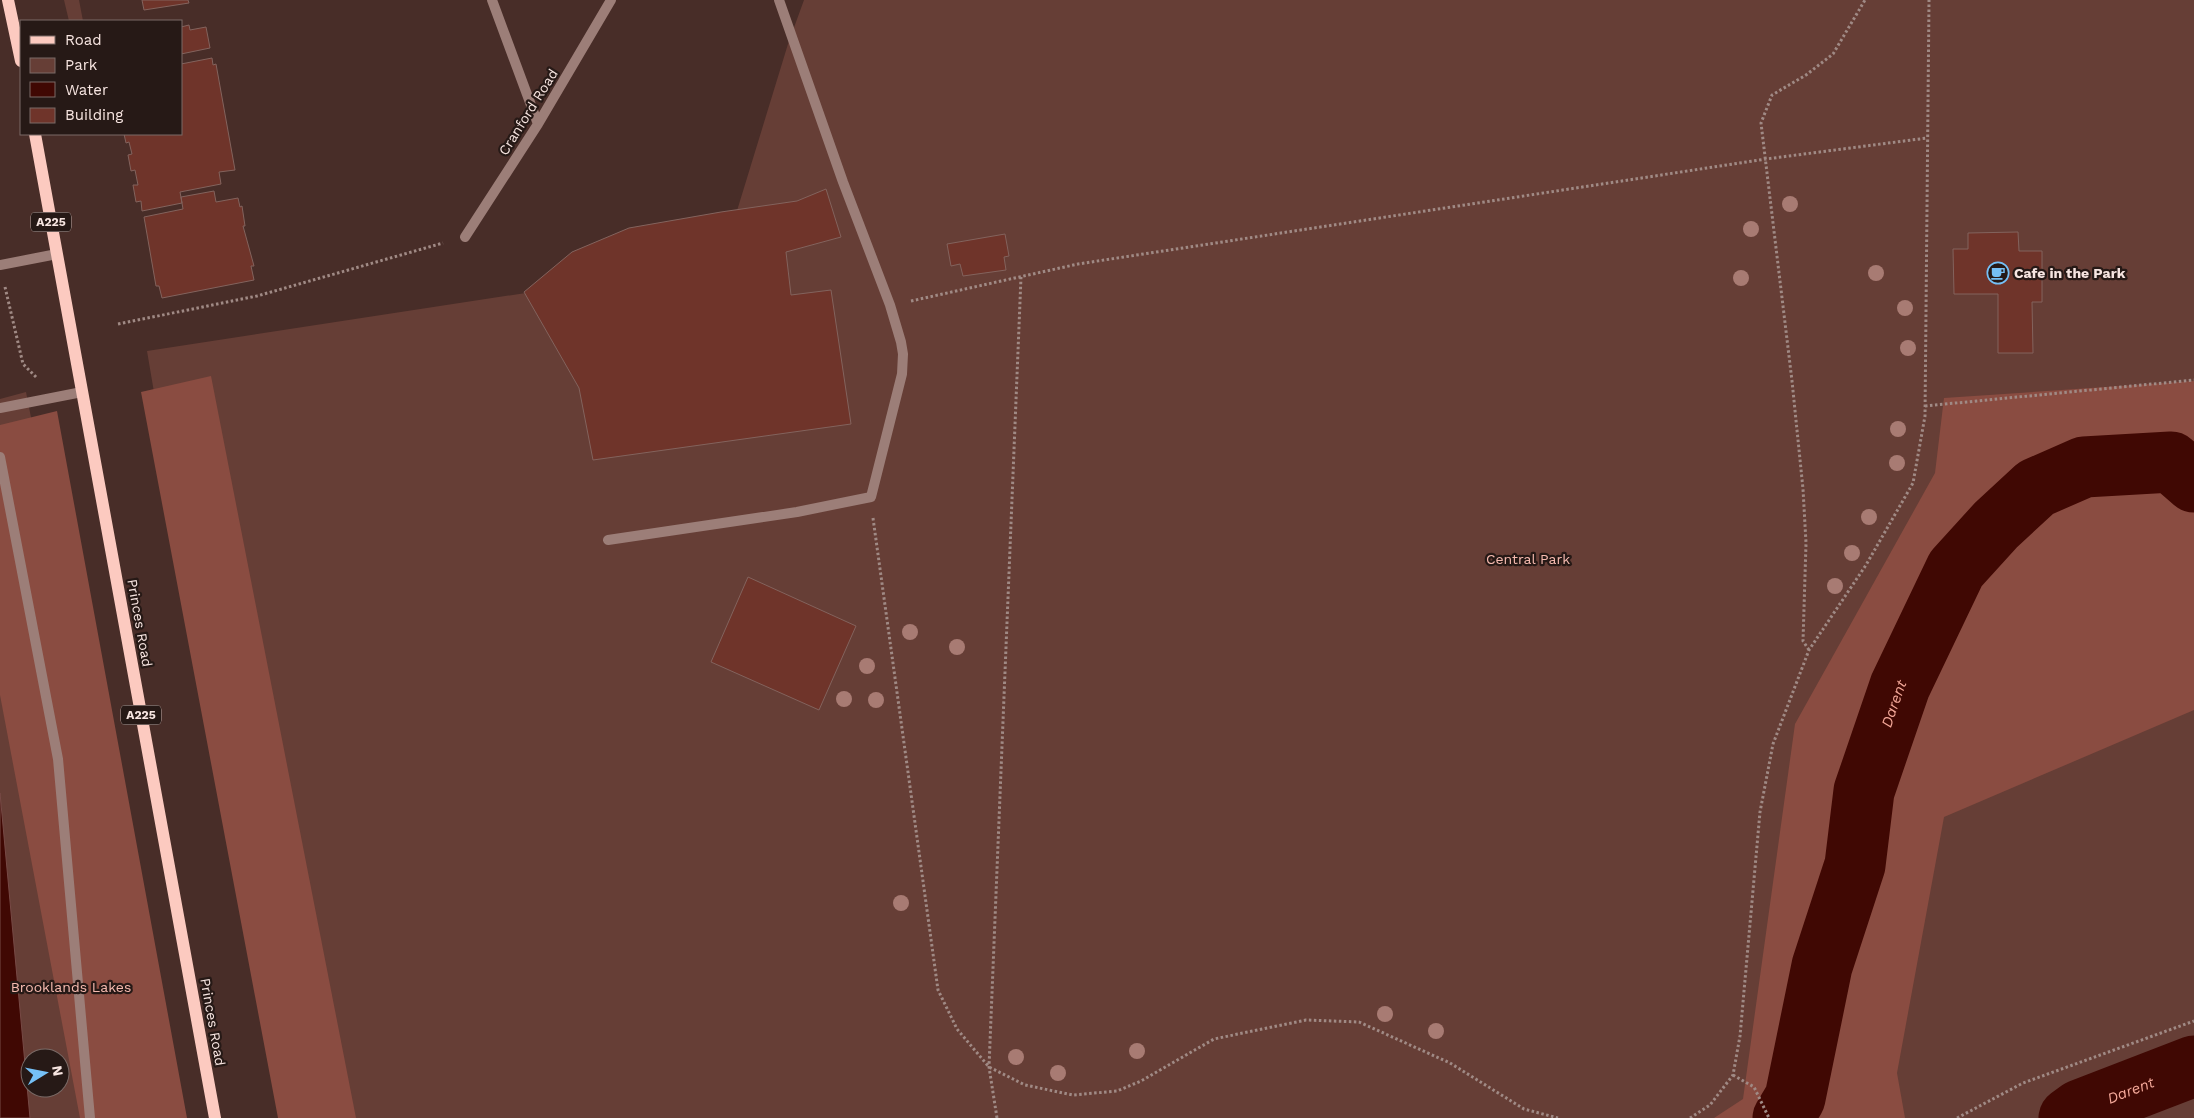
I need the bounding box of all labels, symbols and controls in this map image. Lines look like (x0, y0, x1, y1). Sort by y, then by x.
legend (20, 20, 182, 135)
text: Road (65, 31, 102, 49)
text: Park (65, 56, 98, 74)
street label: Cranford Road (495, 66, 561, 158)
text: Water (65, 81, 108, 99)
text: Building (65, 106, 123, 124)
road number: A225 (31, 212, 71, 232)
cafe icon: Cafe in the Park (1986, 261, 2010, 285)
place label: Cafe in the Park (2014, 265, 2126, 281)
park label: Central Park (1486, 551, 1570, 567)
street label: Princes Road (124, 578, 156, 668)
water label: Darent (1877, 676, 1911, 730)
road number: A225 (121, 706, 161, 724)
street label: Princes Road (197, 977, 229, 1067)
park label: Brooklands Lakes (11, 979, 131, 995)
north arrow (20, 1048, 70, 1098)
text: N (49, 1064, 67, 1077)
water label: Darent (2105, 1073, 2158, 1108)

